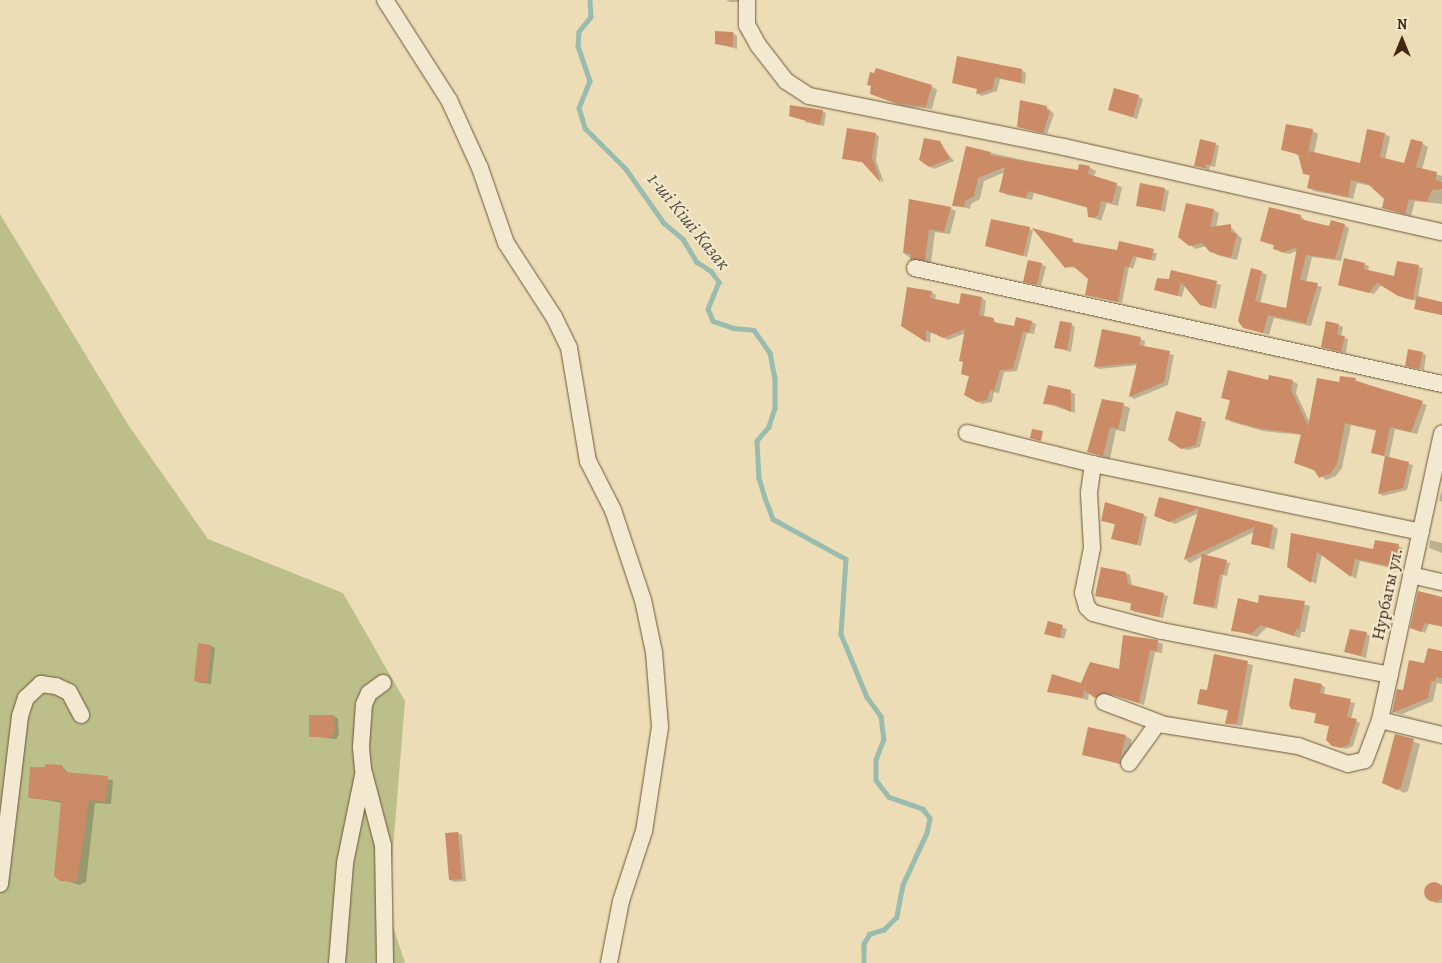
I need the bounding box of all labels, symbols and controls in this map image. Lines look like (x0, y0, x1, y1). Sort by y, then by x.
north arrow (1377, 15, 1427, 65)
text: N (1397, 15, 1407, 34)
water label: 1-ші Кіші Казак (642, 169, 734, 275)
street label: Нурбагы ул. (1367, 546, 1407, 642)

